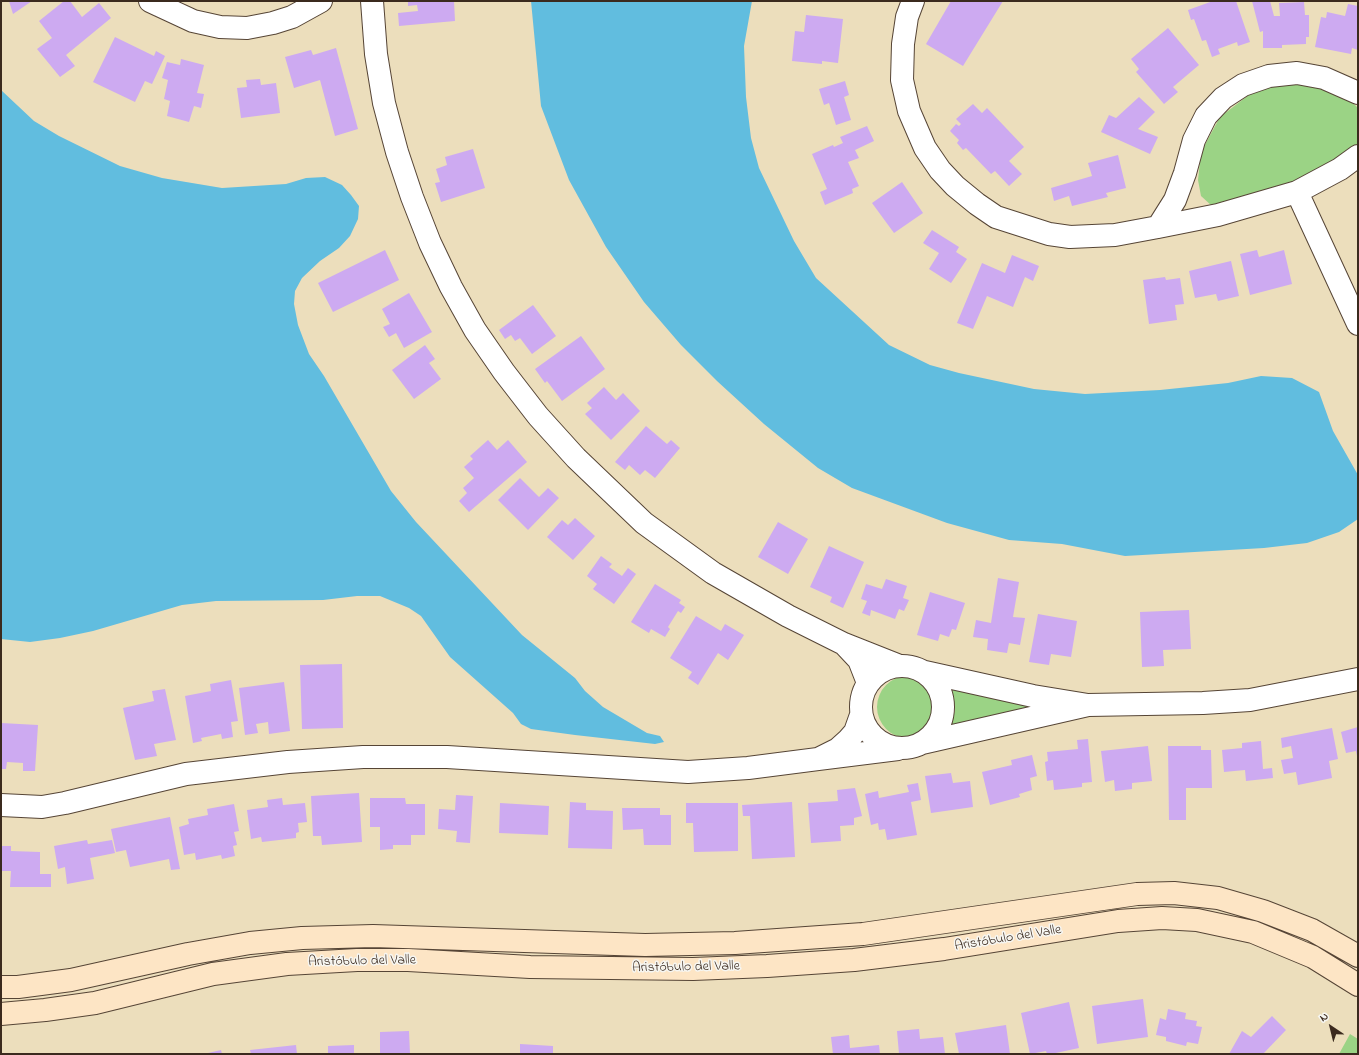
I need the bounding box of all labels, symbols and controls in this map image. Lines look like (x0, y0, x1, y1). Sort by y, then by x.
street label: Aristóbulo del Valle (953, 922, 1063, 956)
street label: Aristóbulo del Valle (308, 953, 416, 971)
street label: Aristóbulo del Valle (632, 959, 740, 977)
north arrow (1311, 1007, 1351, 1047)
text: N (1316, 1008, 1332, 1026)

